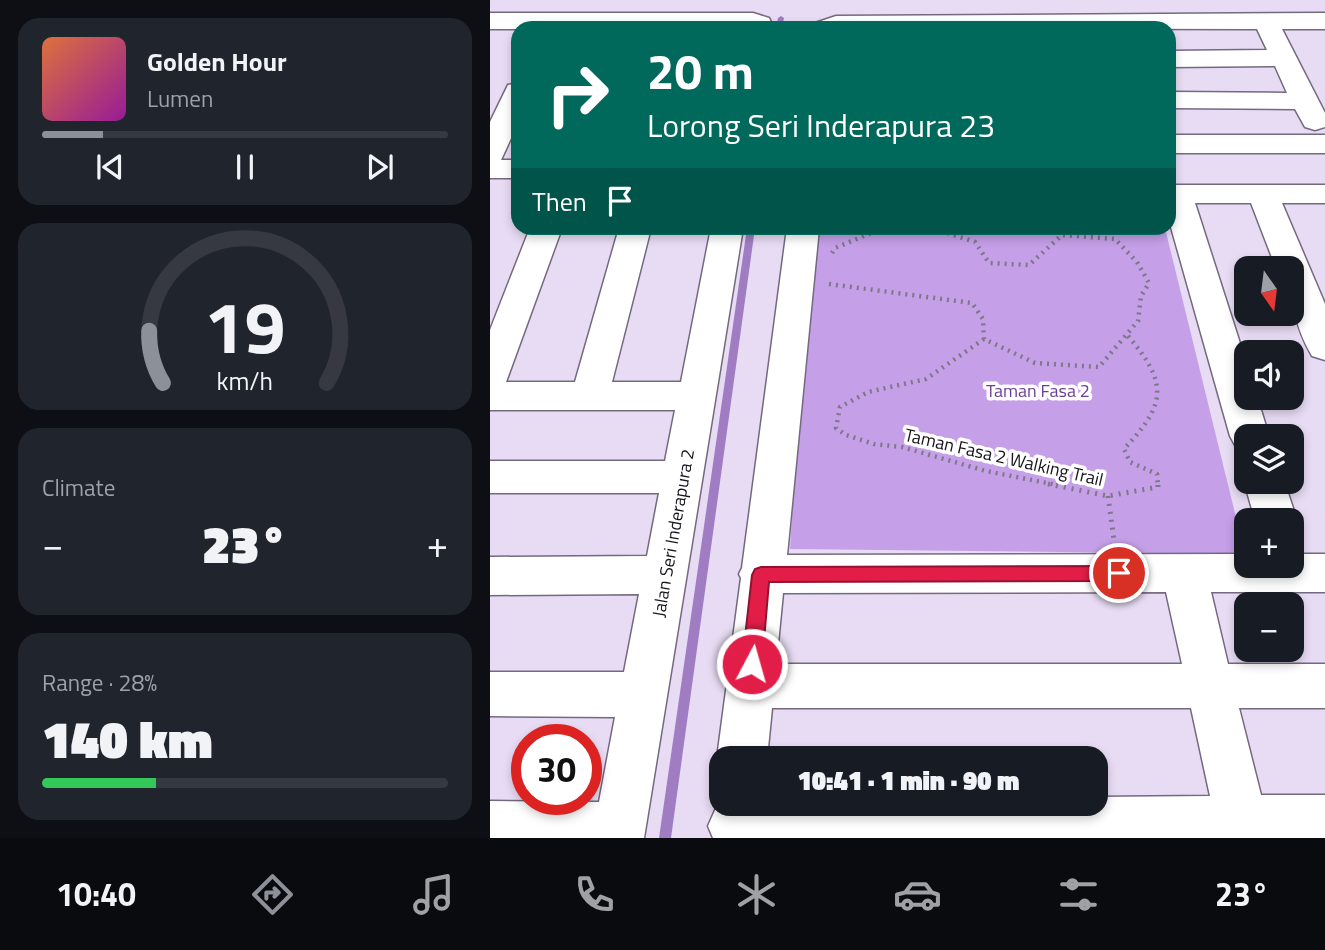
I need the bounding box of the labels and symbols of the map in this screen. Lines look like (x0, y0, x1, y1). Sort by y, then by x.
north arrow (1234, 256, 1304, 326)
park label: Taman Fasa 2 (986, 377, 1090, 404)
street label: Taman Fasa 2 Walking Trail (902, 421, 1106, 493)
street label: Jalan Seri Inderapura 2 (645, 447, 701, 619)
pin (1089, 543, 1149, 603)
position arrow (715, 627, 789, 701)
speed limit sign: 30 (511, 724, 602, 815)

